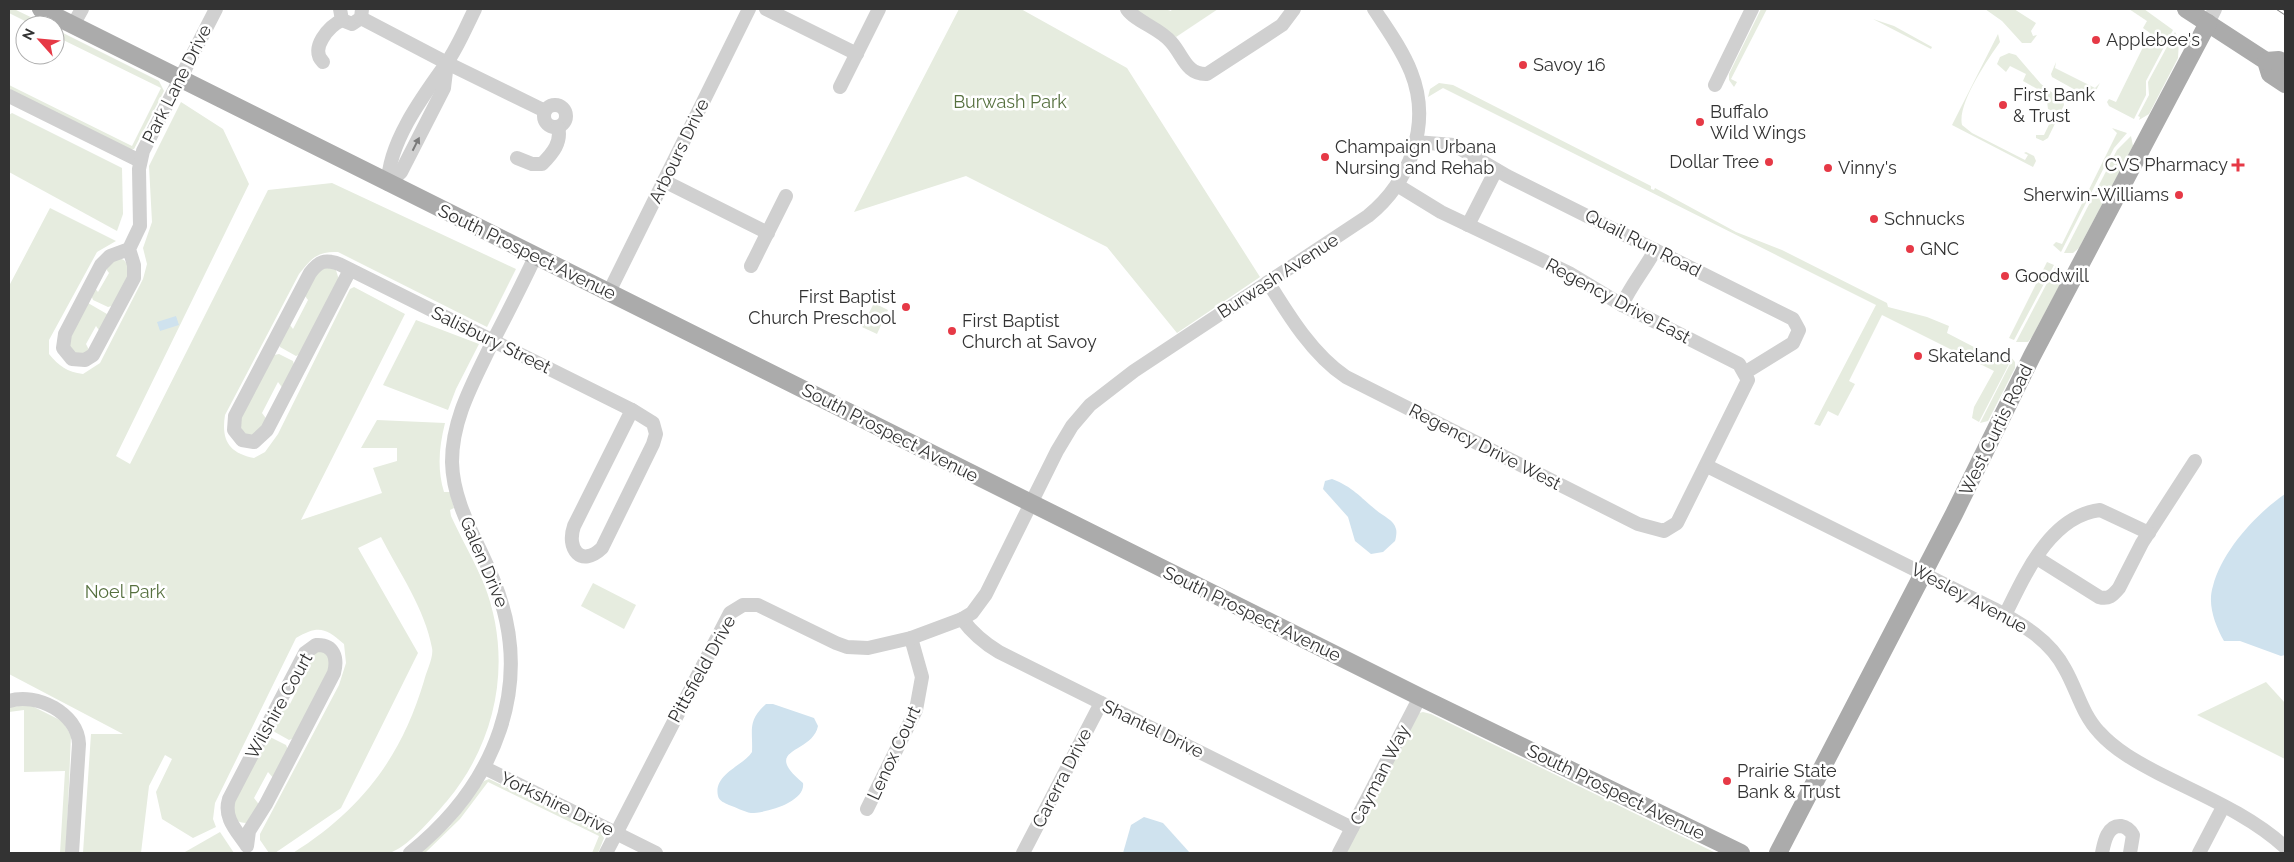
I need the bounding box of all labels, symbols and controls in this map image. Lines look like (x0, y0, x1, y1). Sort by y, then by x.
north arrow (15, 15, 65, 65)
street label: Park Lane Drive (138, 21, 216, 147)
text: N (19, 26, 38, 42)
place label: Applebee's (2106, 29, 2200, 50)
marker: Applebee's (2090, 34, 2102, 46)
place label: Savoy 16 (1533, 54, 1606, 75)
marker: Savoy 16 (1517, 59, 1529, 71)
place label: First Bank & Trust (2013, 84, 2095, 126)
park label: Burwash Park (953, 91, 1067, 112)
street label: Arbours Drive (644, 95, 713, 206)
marker: First Bank & Trust (1997, 99, 2009, 111)
place label: Buffalo Wild Wings (1710, 101, 1806, 143)
marker: Buffalo Wild Wings (1694, 116, 1706, 128)
place label: Champaign Urbana Nursing and Rehab (1335, 136, 1496, 178)
one-way arrow (412, 137, 420, 152)
marker: Champaign Urbana Nursing and Rehab (1319, 151, 1331, 163)
place label: Dollar Tree (1669, 151, 1759, 172)
place label: CVS Pharmacy (2105, 154, 2228, 175)
marker: Dollar Tree (1763, 156, 1775, 168)
place label: Vinny's (1838, 157, 1897, 178)
marker: CVS Pharmacy (2232, 159, 2244, 171)
marker: Vinny's (1822, 162, 1834, 174)
place label: Sherwin-Williams (2023, 184, 2169, 205)
marker: Sherwin-Williams (2173, 189, 2185, 201)
street label: South Prospect Avenue (435, 199, 620, 304)
street label: Quail Run Road (1582, 204, 1705, 281)
place label: Schnucks (1884, 208, 1965, 229)
marker: Schnucks (1868, 213, 1880, 225)
street label: Burwash Avenue (1213, 229, 1342, 322)
place label: GNC (1920, 238, 1959, 259)
marker: GNC (1904, 243, 1916, 255)
street label: Regency Drive East (1542, 254, 1694, 348)
place label: Goodwill (2015, 265, 2089, 286)
marker: Goodwill (1999, 270, 2011, 282)
place label: First Baptist Church Preschool (748, 286, 896, 328)
marker: First Baptist Church Preschool (900, 301, 912, 313)
street label: Salisbury Street (428, 302, 554, 378)
place label: First Baptist Church at Savoy (962, 310, 1097, 352)
marker: First Baptist Church at Savoy (946, 325, 958, 337)
place label: Skateland (1928, 345, 2011, 366)
marker: Skateland (1912, 350, 1924, 362)
street label: West Curtis Road (1955, 361, 2036, 499)
street label: South Prospect Avenue (799, 379, 982, 486)
street label: Regency Drive West (1406, 399, 1565, 494)
street label: Galen Drive (456, 513, 513, 611)
street label: Wesley Avenue (1908, 558, 2031, 637)
street label: South Prospect Avenue (1160, 561, 1345, 666)
park label: Noel Park (85, 581, 166, 602)
street label: Pittsfield Drive (663, 611, 740, 726)
street label: Wilshire Court (241, 649, 316, 762)
street label: Shantel Drive (1099, 695, 1208, 762)
street label: Lenox Court (863, 702, 924, 803)
street label: Cayman Way (1345, 721, 1414, 828)
street label: Carerra Drive (1028, 724, 1096, 831)
street label: South Prospect Avenue (1524, 739, 1709, 844)
place label: Prairie State Bank & Trust (1737, 760, 1841, 802)
street label: Yorkshire Drive (497, 767, 618, 840)
marker: Prairie State Bank & Trust (1721, 775, 1733, 787)

